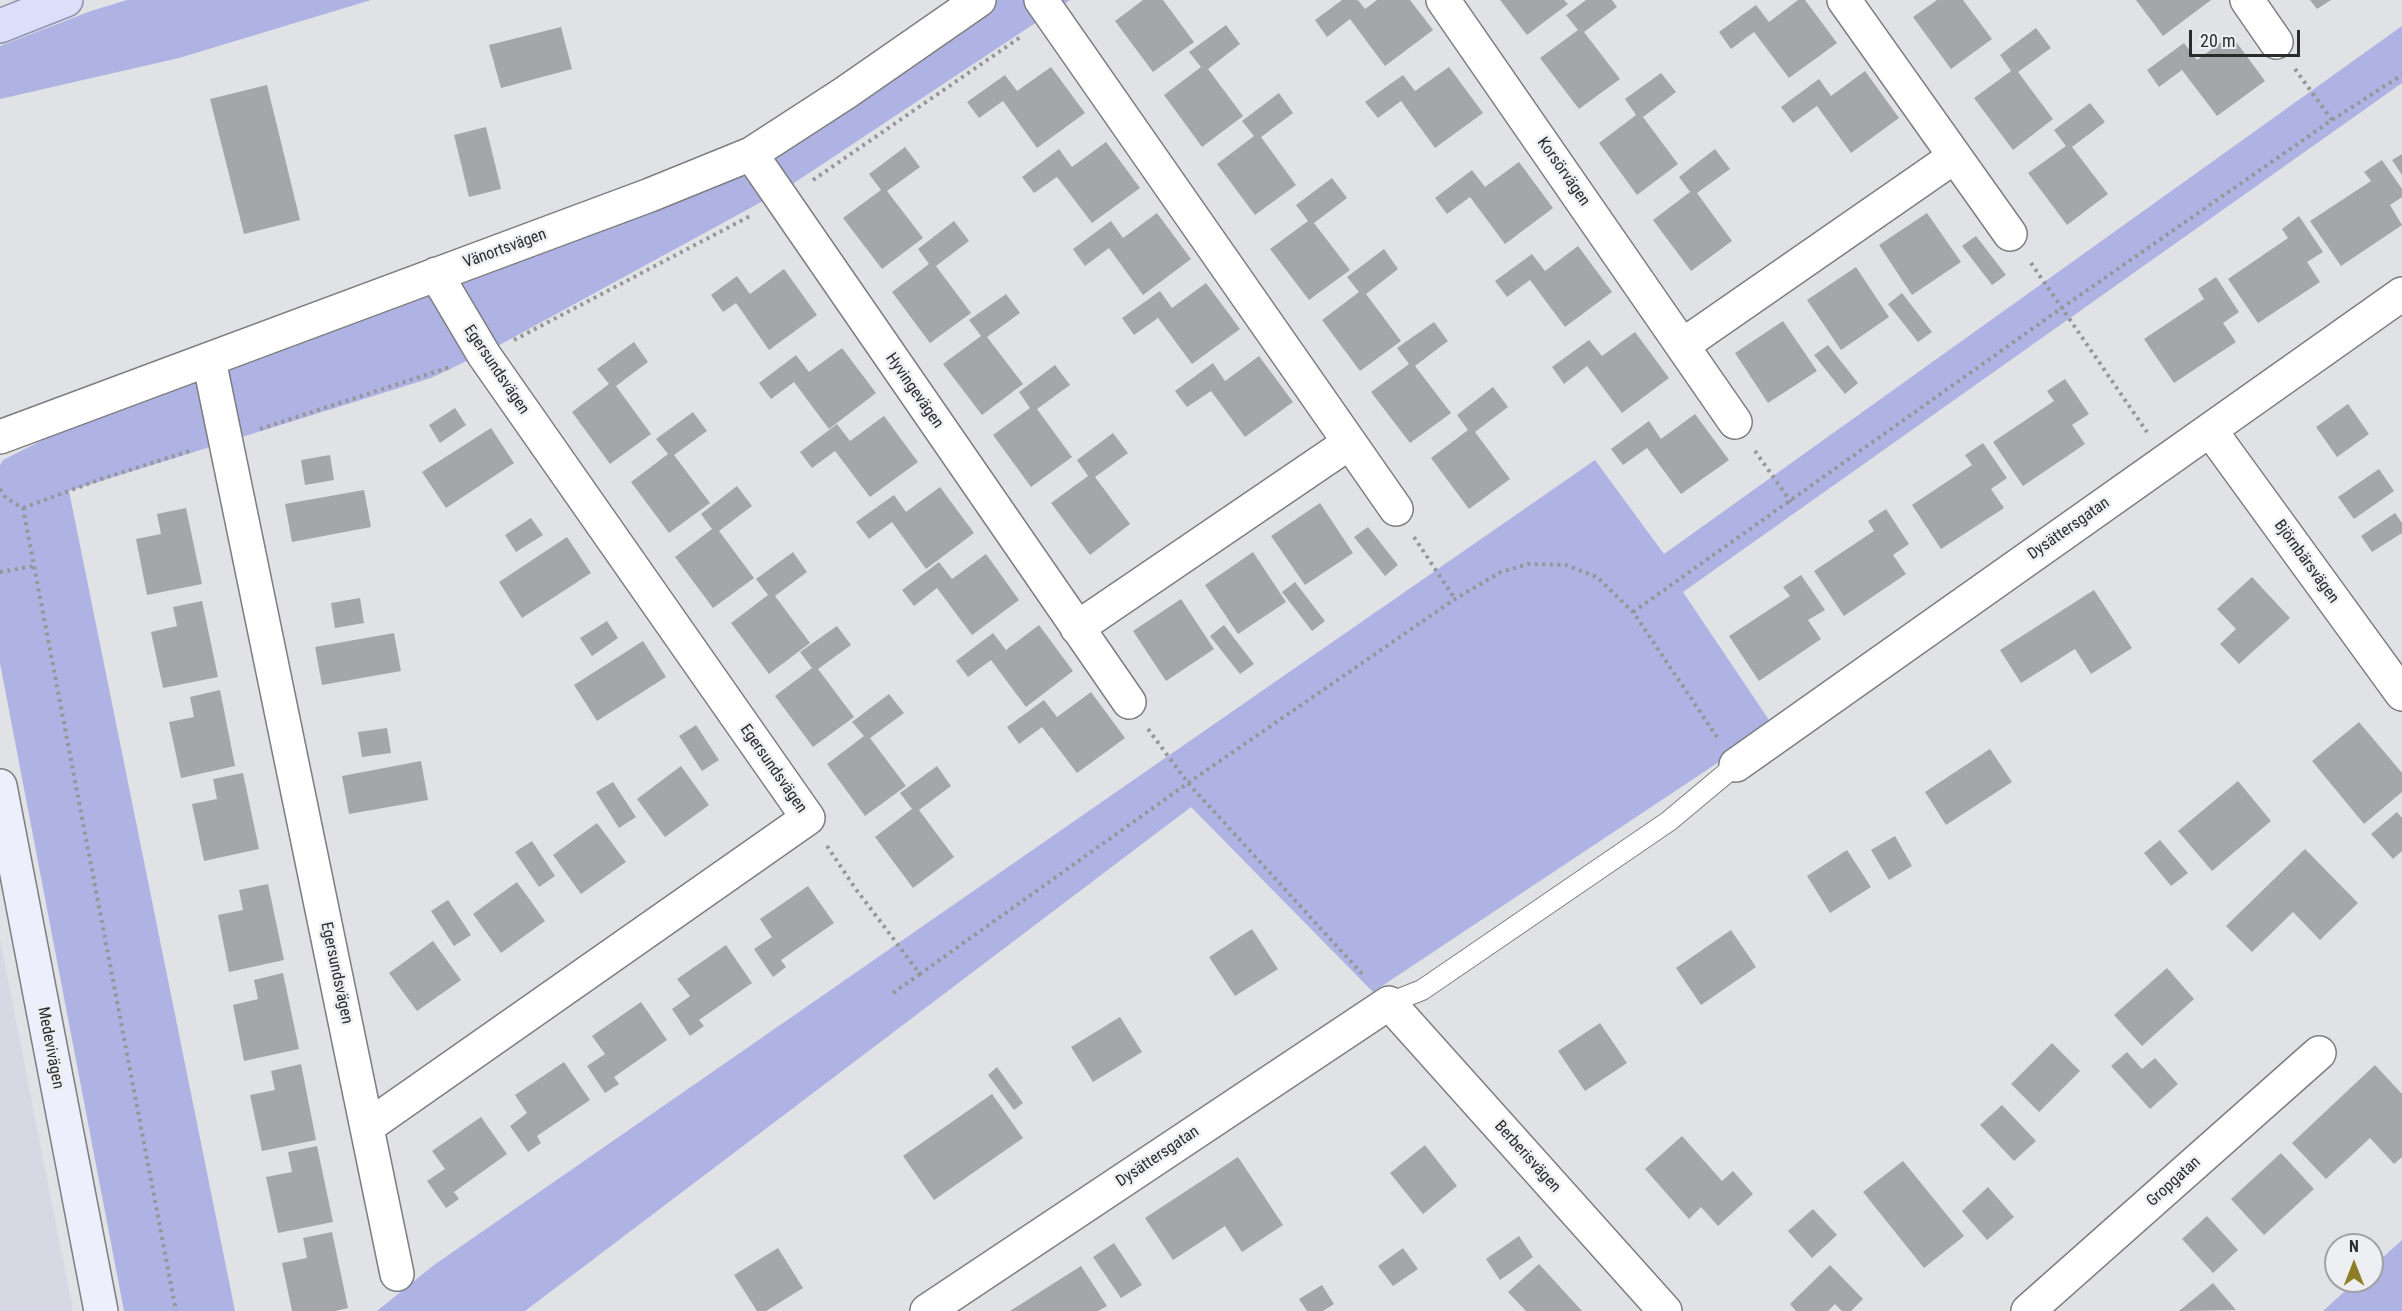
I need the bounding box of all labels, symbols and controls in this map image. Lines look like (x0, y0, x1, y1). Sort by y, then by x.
scale bar (2192, 18, 2303, 56)
text: 20 m (2200, 30, 2235, 51)
street label: Korsörvägen (1532, 134, 1594, 210)
street label: Vänortsvägen (461, 225, 549, 273)
street label: Egersundsvägen (459, 322, 533, 418)
street label: Hyvingevägen (881, 350, 947, 432)
street label: Dysättersgatan (2024, 494, 2114, 564)
street label: Björnbärsvägen (2269, 517, 2343, 607)
street label: Egersundsvägen (735, 721, 811, 817)
street label: Egersundsvägen (316, 920, 356, 1026)
street label: Medevivägen (33, 1005, 67, 1091)
street label: Berberisvägen (1490, 1117, 1564, 1197)
street label: Dysättersgatan (1113, 1122, 1203, 1192)
street label: Gropgatan (2143, 1153, 2205, 1211)
north arrow (2324, 1233, 2384, 1293)
text: N (2349, 1237, 2359, 1256)

